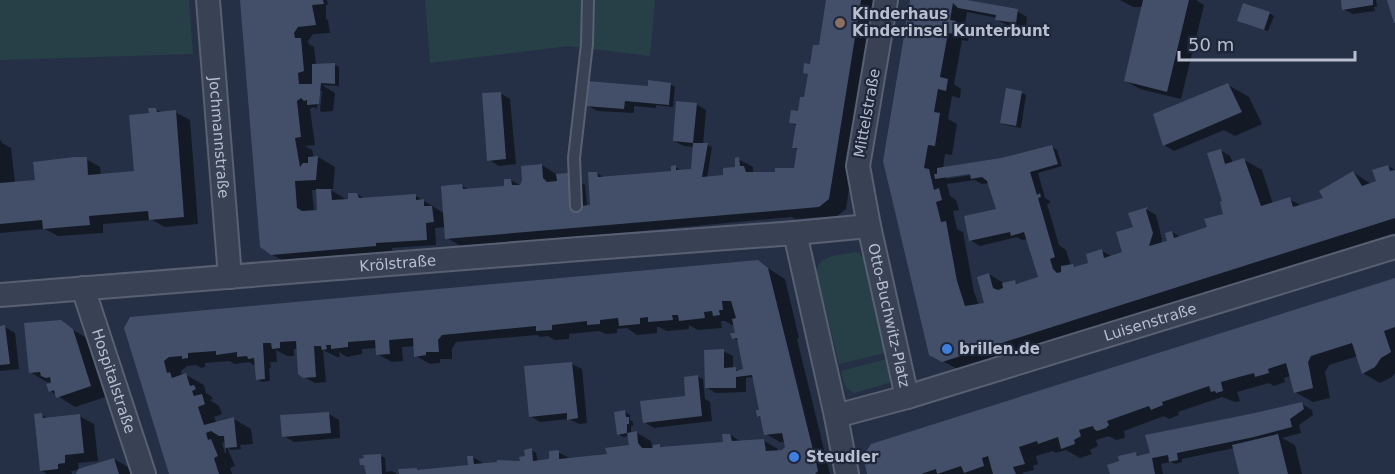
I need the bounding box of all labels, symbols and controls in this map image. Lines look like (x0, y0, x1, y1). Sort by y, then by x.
place label: Kinderhaus Kinderinsel Kunterbunt (852, 5, 1050, 40)
marker: Kinderhaus Kinderinsel Kunterbunt (833, 16, 847, 30)
scale bar (1179, 24, 1354, 62)
text: 50 m (1188, 34, 1234, 55)
street label: Mittelstraße (850, 67, 884, 159)
street label: Jochmannstraße (205, 75, 233, 199)
street label: Otto-Buchwitz-Platz (864, 242, 914, 389)
street label: Krölstraße (359, 251, 437, 275)
street label: Luisenstraße (1102, 299, 1199, 345)
street label: Hospitalstraße (88, 327, 139, 436)
place label: brillen.de (959, 340, 1040, 358)
marker: brillen.de (940, 342, 954, 356)
place label: Steudler (806, 448, 879, 466)
marker: Steudler (787, 450, 801, 464)

